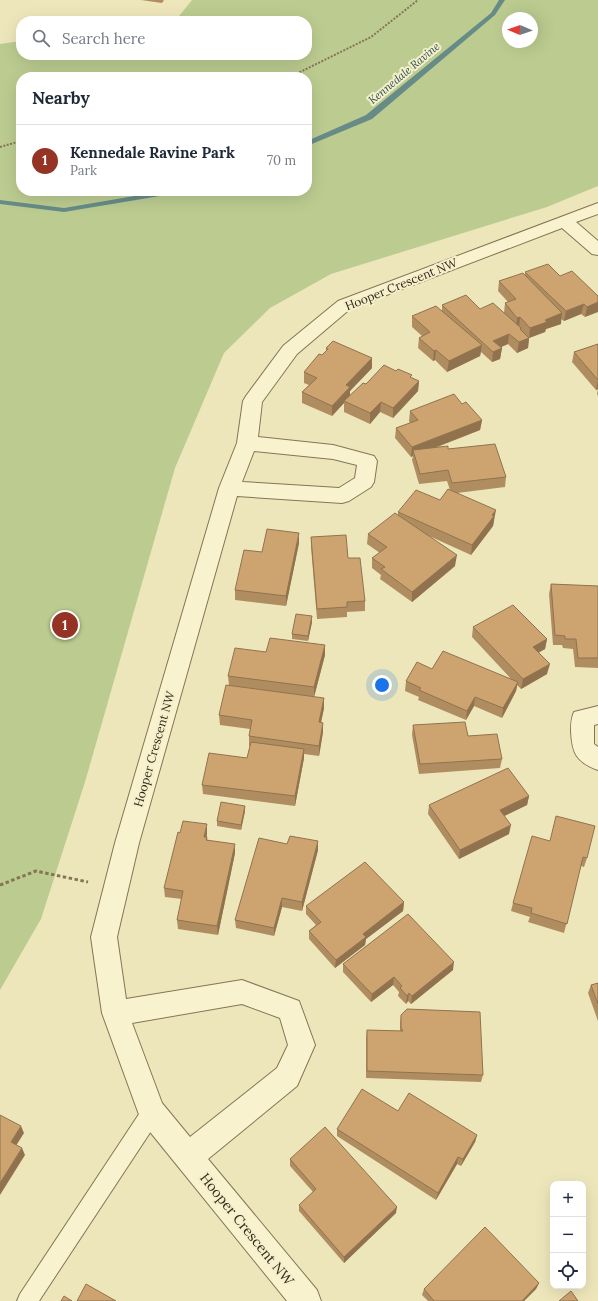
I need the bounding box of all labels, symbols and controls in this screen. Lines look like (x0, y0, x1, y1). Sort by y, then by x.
north arrow (502, 12, 538, 48)
search box (16, 16, 312, 60)
icon: search (30, 27, 52, 49)
text: Search here (62, 29, 145, 48)
water label: Kennedale Ravine (366, 39, 442, 107)
text: Nearby (32, 87, 90, 109)
text: Kennedale Ravine Park (70, 143, 235, 162)
text: 1 (42, 152, 48, 169)
text: 70 m (267, 152, 296, 169)
text: Park (70, 162, 97, 179)
street label: Hooper Crescent NW (343, 254, 460, 313)
pin: 1 (52, 610, 78, 640)
your location (372, 675, 392, 695)
street label: Hooper Crescent NW (130, 688, 178, 809)
street label: Hooper Crescent NW (196, 1169, 299, 1290)
map controls (550, 1181, 586, 1289)
button: + (550, 1181, 586, 1217)
button: − (550, 1217, 586, 1253)
button: locate (550, 1253, 586, 1289)

